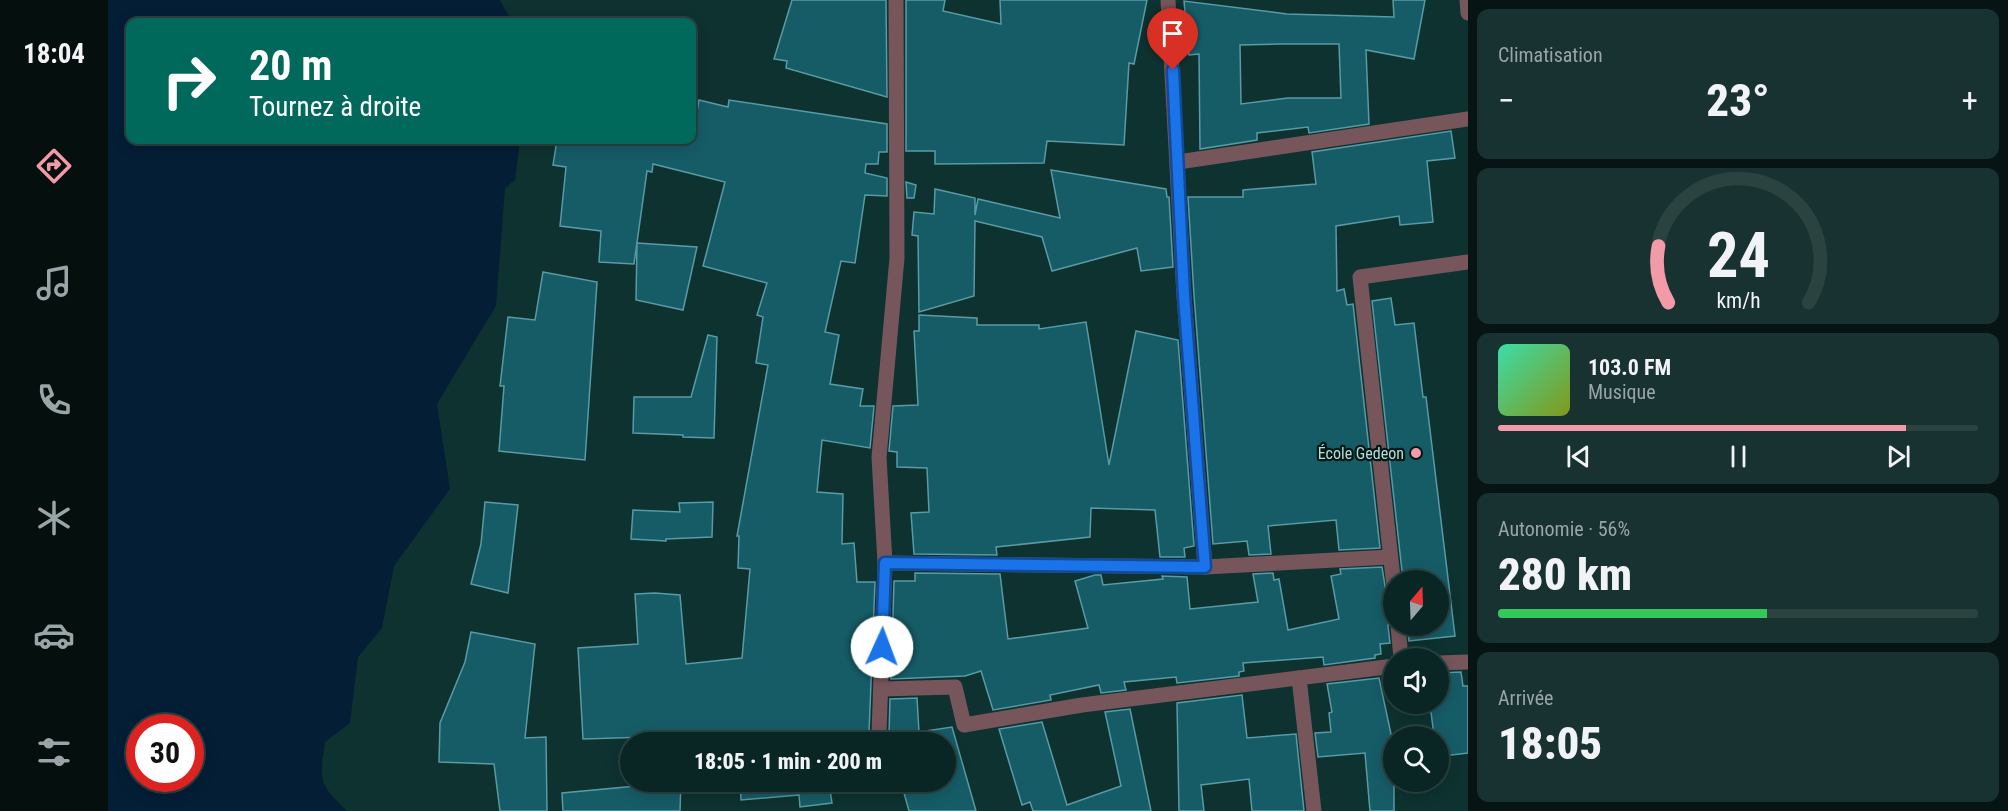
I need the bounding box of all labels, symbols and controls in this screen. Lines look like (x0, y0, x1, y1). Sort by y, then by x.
pin (1147, 8, 1198, 70)
icon: arrive (1156, 17, 1189, 50)
text: 18:04 (23, 38, 85, 70)
text: 20 m (249, 41, 332, 90)
icon: right (150, 42, 228, 120)
text: Climatisation (1498, 43, 1603, 67)
text: 23° (1706, 74, 1770, 127)
text: − (1498, 81, 1515, 120)
text: + (1962, 81, 1978, 120)
text: Tournez à droite (249, 91, 421, 123)
icon: directions (33, 145, 75, 187)
text: 24 (1706, 219, 1770, 292)
icon: music (33, 262, 75, 304)
text: km/h (1716, 289, 1760, 314)
text: 103.0 FM (1588, 355, 1671, 380)
icon: phone (33, 379, 75, 421)
text: Musique (1588, 380, 1656, 404)
icon: previous (1562, 440, 1595, 473)
icon: pause (1722, 440, 1755, 473)
icon: next (1882, 440, 1915, 473)
place label: École Gedeon (1318, 444, 1404, 463)
marker: École Gedeon (1409, 446, 1423, 460)
icon: climate (33, 497, 75, 539)
text: Autonomie · 56% (1498, 517, 1630, 541)
text: 280 km (1498, 548, 1632, 601)
north arrow (1383, 570, 1449, 636)
map controls (1383, 570, 1449, 792)
icon: car (33, 614, 75, 656)
position arrow (850, 615, 914, 679)
button: sound (1383, 648, 1449, 714)
text: Arrivée (1498, 686, 1554, 710)
speed limit sign: 30 (126, 714, 204, 792)
text: 18:05 (1498, 717, 1602, 770)
button: search (1383, 726, 1449, 792)
icon: filters (33, 731, 75, 773)
text: 18:05 · 1 min · 200 m (694, 749, 882, 774)

